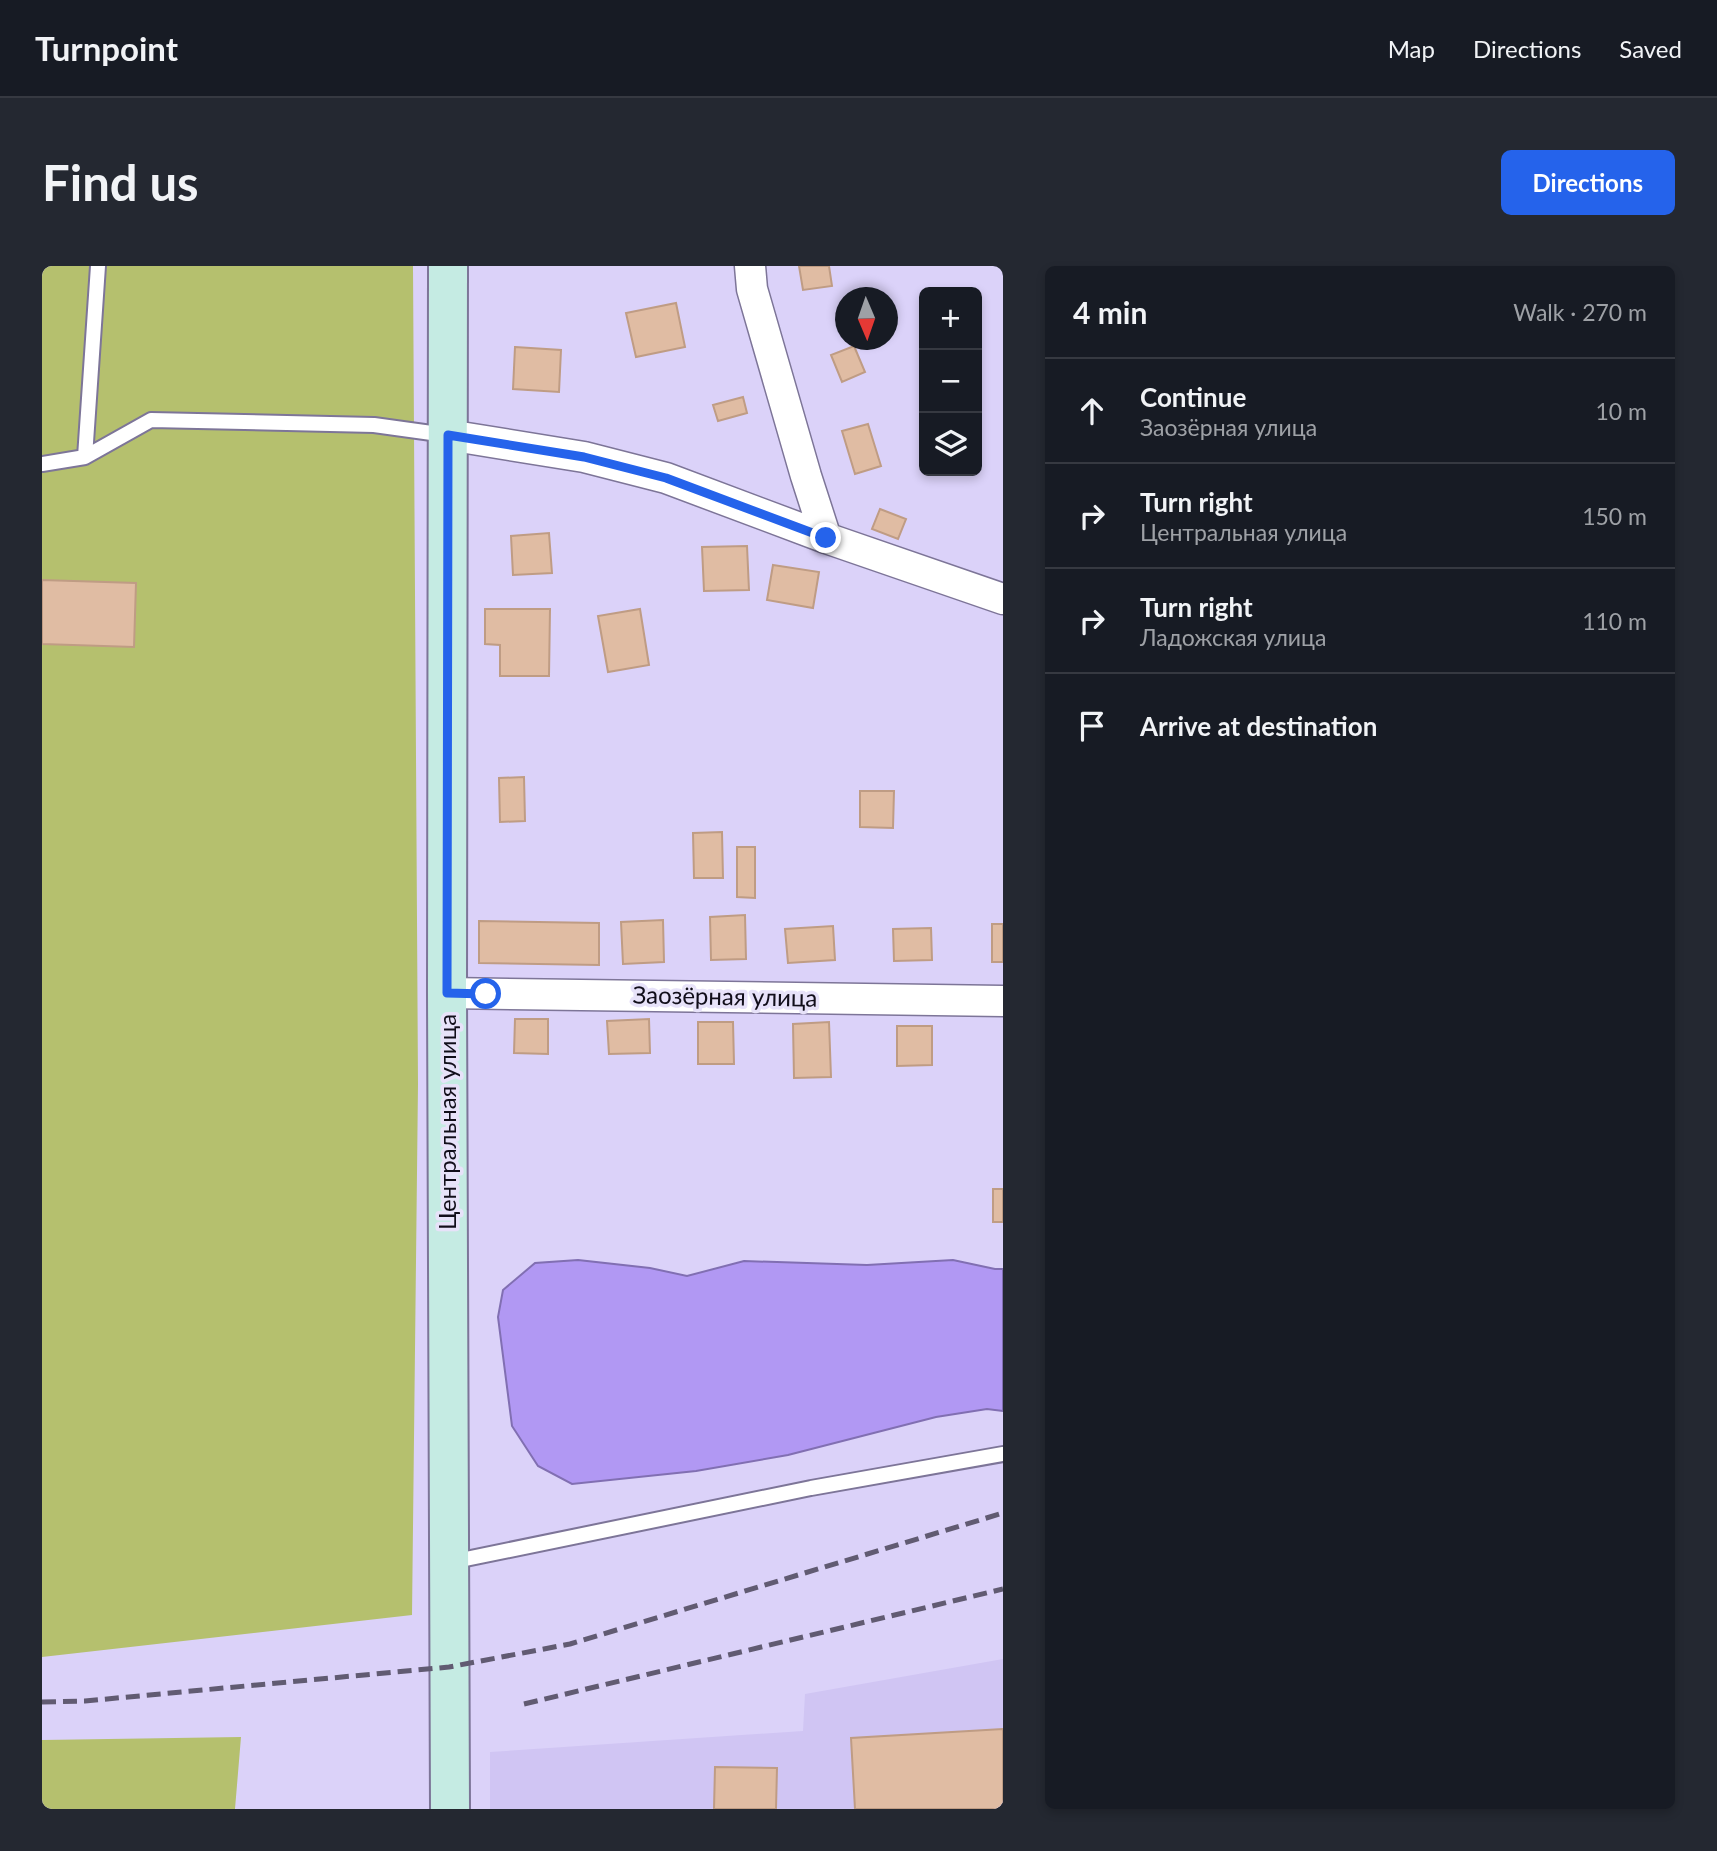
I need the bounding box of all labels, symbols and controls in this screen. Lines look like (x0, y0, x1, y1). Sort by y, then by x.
text: Turnpoint (35, 28, 178, 68)
text: Map (1388, 34, 1435, 63)
text: Directions (1473, 34, 1581, 63)
text: Saved (1619, 34, 1682, 63)
button: Directions (1501, 150, 1675, 215)
text: Find us (42, 153, 199, 211)
north arrow (835, 287, 898, 350)
map controls (919, 287, 982, 476)
button: + (919, 287, 982, 350)
text: 4 min (1073, 294, 1147, 330)
text: Walk · 270 m (1513, 298, 1647, 326)
button: − (919, 350, 982, 413)
text: Continue (1140, 381, 1246, 413)
icon: ahead (1073, 392, 1111, 430)
text: 10 m (1596, 397, 1647, 425)
button: layers (919, 413, 982, 476)
text: Заозёрная улица (1140, 413, 1317, 441)
text: Turn right (1140, 486, 1253, 518)
icon: right (1073, 497, 1111, 535)
text: 150 m (1582, 502, 1647, 530)
text: Центральная улица (1140, 518, 1347, 546)
route end (810, 522, 841, 553)
text: Turn right (1140, 591, 1253, 623)
icon: right (1073, 602, 1111, 640)
text: 110 m (1582, 607, 1647, 635)
text: Ладожская улица (1140, 623, 1326, 651)
icon: arrive (1073, 707, 1111, 745)
text: Arrive at destination (1140, 710, 1377, 742)
route start (470, 978, 501, 1009)
street label: Заозёрная улица (632, 979, 818, 1012)
street label: Центральная улица (432, 1014, 461, 1230)

